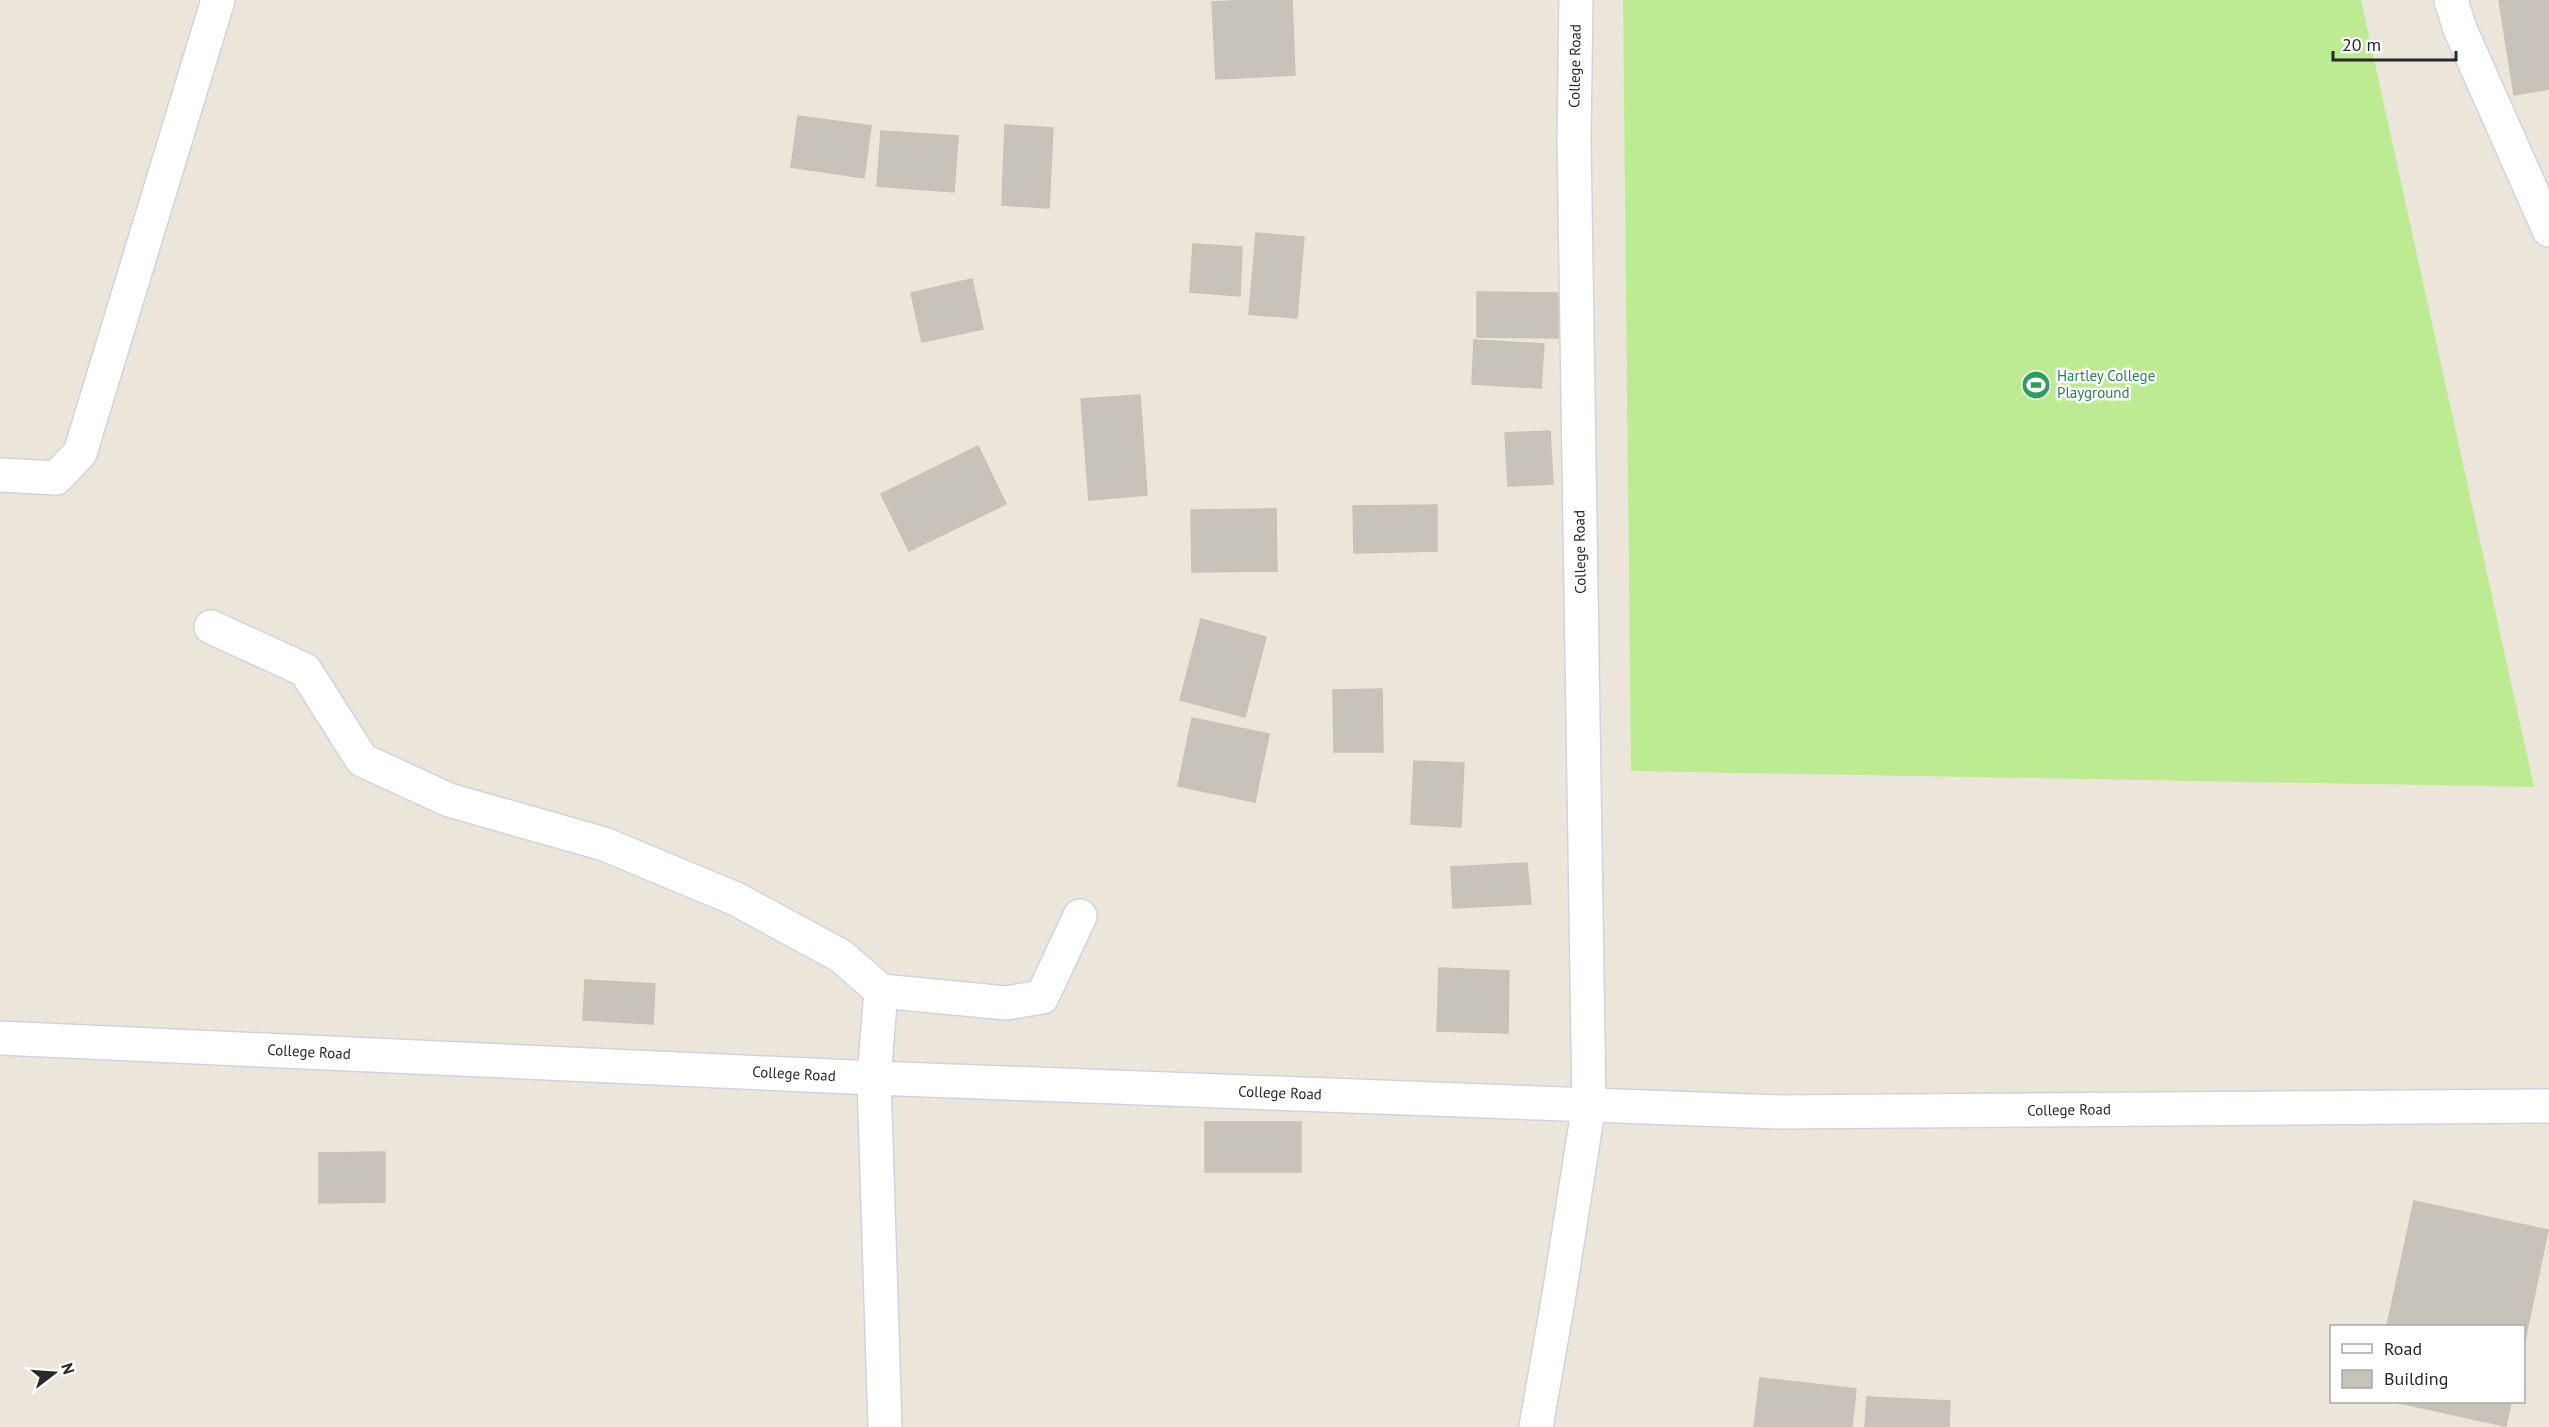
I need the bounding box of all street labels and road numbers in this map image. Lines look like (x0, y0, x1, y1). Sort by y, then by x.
street label: College Road (1564, 24, 1585, 108)
street label: College Road (1569, 510, 1590, 594)
street label: College Road (267, 1040, 351, 1063)
street label: College Road (752, 1062, 836, 1085)
street label: College Road (1238, 1082, 1322, 1103)
street label: College Road (2027, 1099, 2111, 1120)

